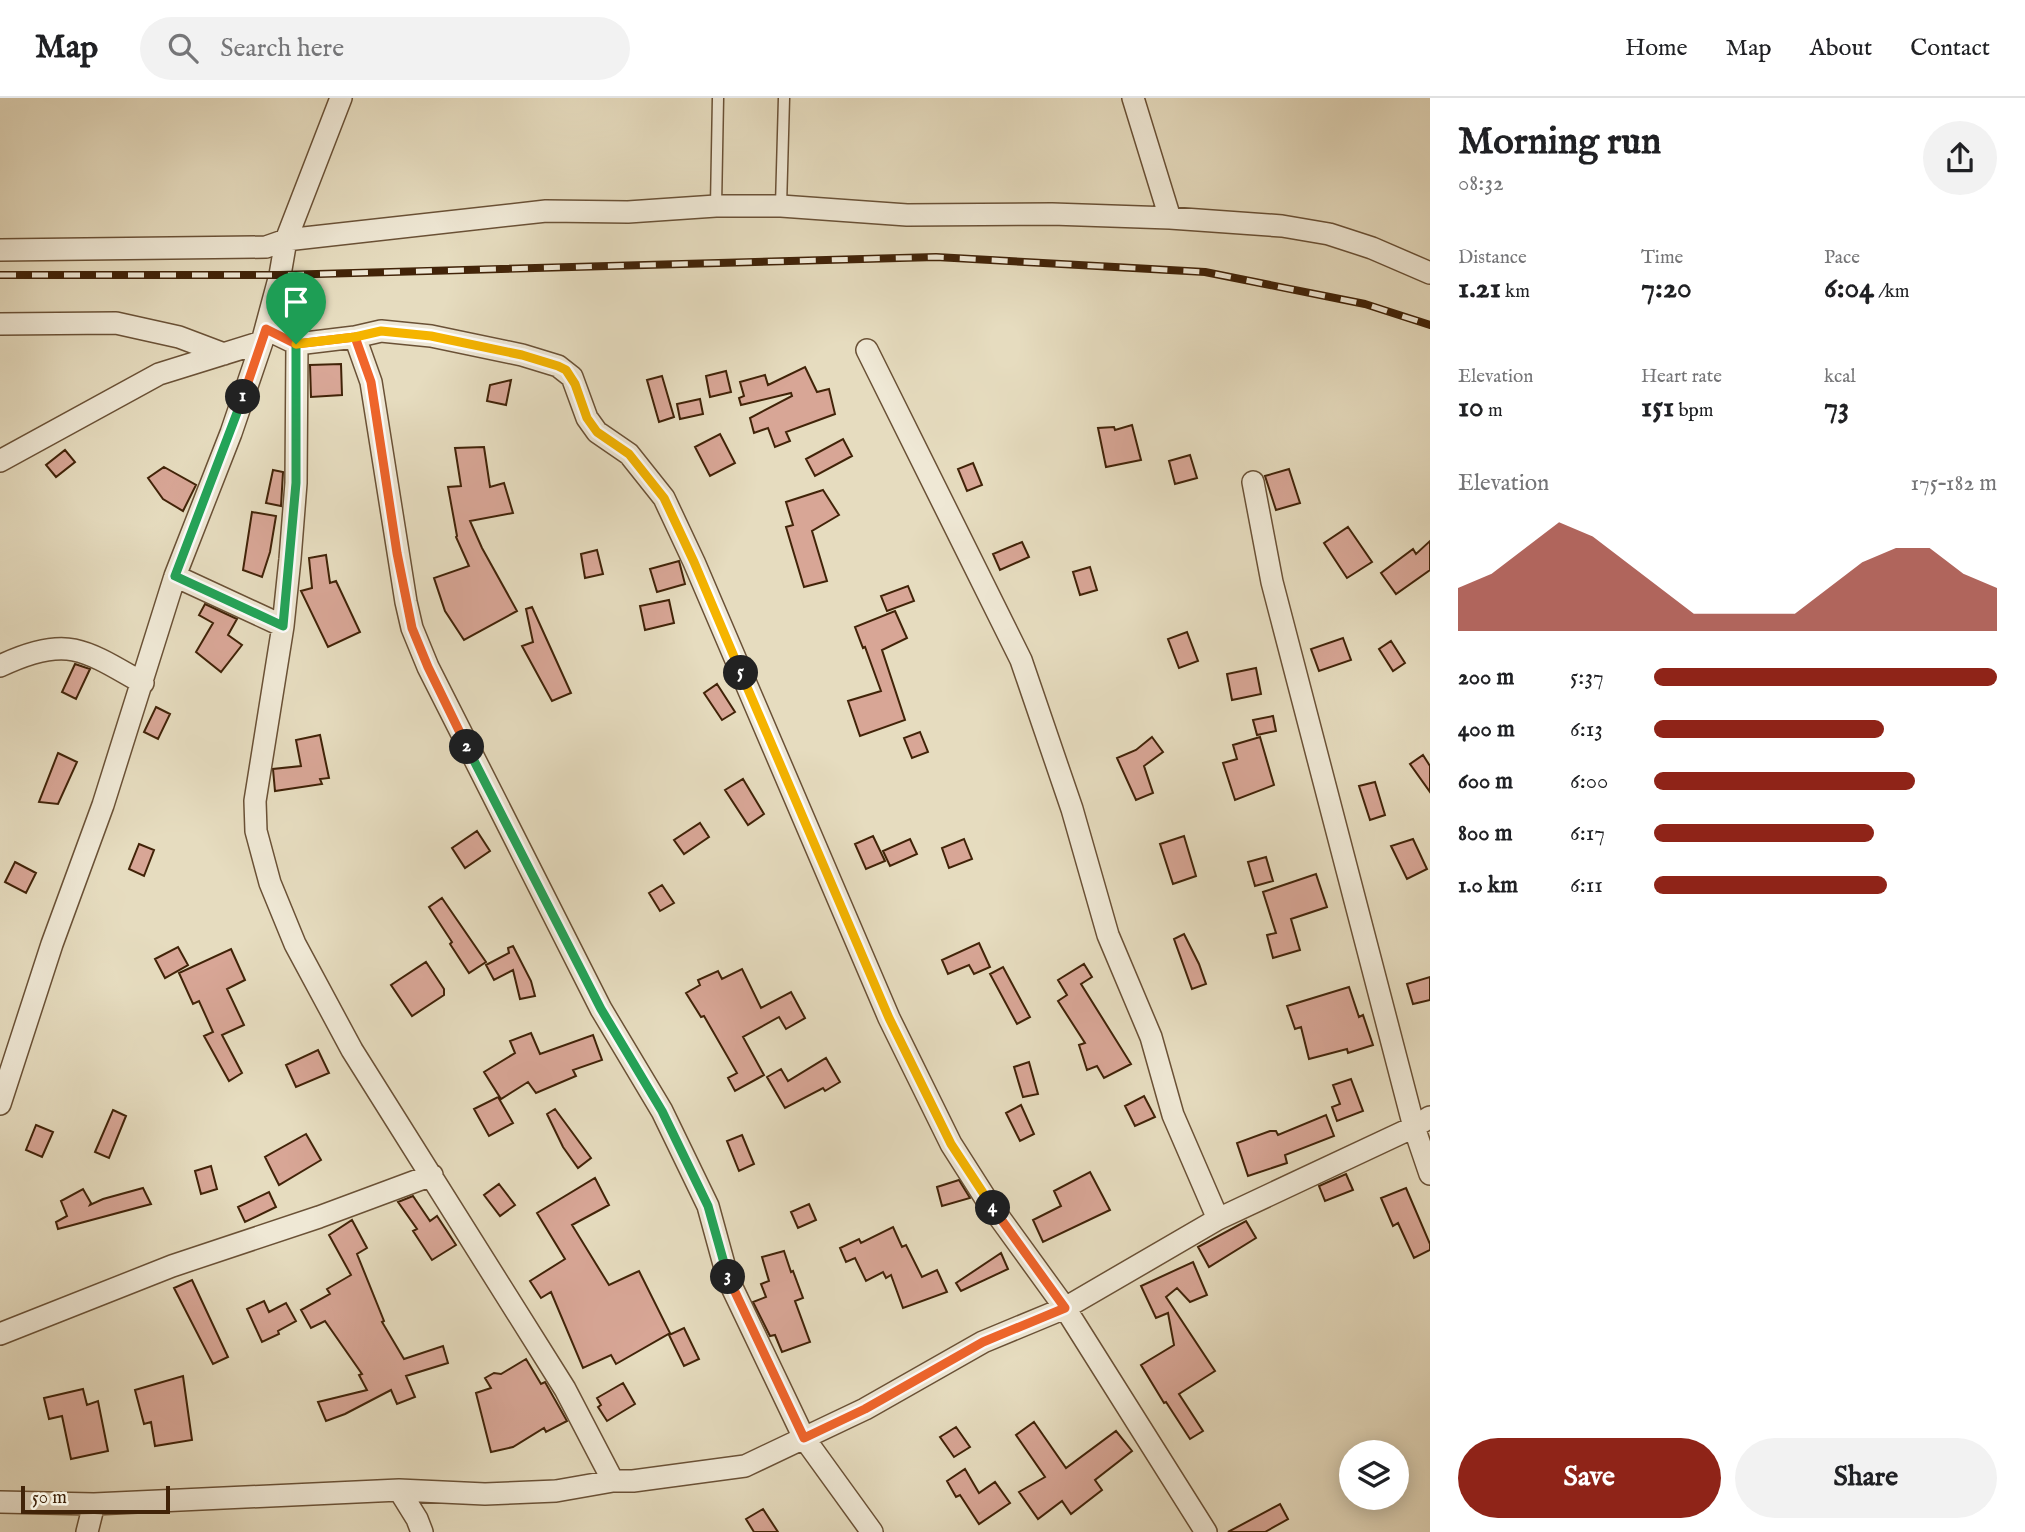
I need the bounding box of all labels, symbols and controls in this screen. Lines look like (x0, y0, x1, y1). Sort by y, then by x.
search box (140, 17, 630, 80)
text: Map (35, 27, 98, 69)
icon: search (164, 29, 202, 67)
text: Search here (220, 32, 344, 65)
text: Home (1625, 33, 1688, 64)
text: Map (1726, 33, 1772, 64)
text: About (1810, 33, 1872, 64)
text: Contact (1910, 33, 1990, 64)
text: Morning run (1458, 119, 1661, 167)
button: share (1923, 121, 1997, 195)
text: 08:32 (1458, 169, 1504, 198)
text: Distance (1458, 246, 1527, 270)
text: Time (1641, 246, 1683, 270)
text: Pace (1824, 246, 1860, 270)
text: 1.21 (1458, 270, 1501, 308)
text: 7:20 (1641, 270, 1692, 308)
text: 6:04 (1824, 270, 1874, 308)
pin (266, 272, 326, 344)
text: km (1501, 280, 1530, 304)
text: /km (1874, 280, 1909, 304)
icon: arrive (277, 283, 315, 321)
text: Elevation (1458, 365, 1533, 389)
text: Heart rate (1641, 365, 1722, 389)
text: kcal (1824, 365, 1856, 389)
pin: 1 (226, 380, 260, 414)
text: 1 (239, 384, 246, 408)
text: 10 (1458, 389, 1484, 427)
text: 151 (1641, 389, 1674, 427)
text: 73 (1824, 389, 1849, 427)
text: m (1484, 399, 1503, 423)
text: bpm (1674, 399, 1713, 423)
text: Elevation (1458, 469, 1549, 498)
text: 175–182 m (1910, 469, 1997, 498)
pin: 5 (724, 656, 758, 690)
text: 5 (737, 660, 744, 684)
text: 200 m (1458, 663, 1514, 692)
text: 5:37 (1570, 663, 1604, 692)
text: 400 m (1458, 715, 1515, 744)
text: 6:13 (1570, 715, 1603, 744)
pin: 2 (449, 730, 484, 764)
text: 2 (462, 734, 471, 758)
text: 600 m (1458, 767, 1513, 796)
text: 6:00 (1570, 767, 1608, 796)
text: 800 m (1458, 819, 1512, 848)
text: 6:17 (1570, 819, 1605, 848)
text: 1.0 km (1458, 871, 1518, 900)
text: 6:11 (1570, 871, 1603, 900)
pin: 4 (976, 1190, 1010, 1226)
text: 4 (988, 1195, 997, 1219)
pin: 3 (710, 1260, 746, 1294)
text: 3 (724, 1264, 731, 1288)
button: Save (1458, 1438, 1721, 1518)
button: Share (1735, 1438, 1997, 1518)
map controls (1339, 1440, 1409, 1510)
button: layers (1339, 1440, 1409, 1510)
scale bar (21, 1483, 170, 1515)
text: 50 m (32, 1486, 67, 1510)

